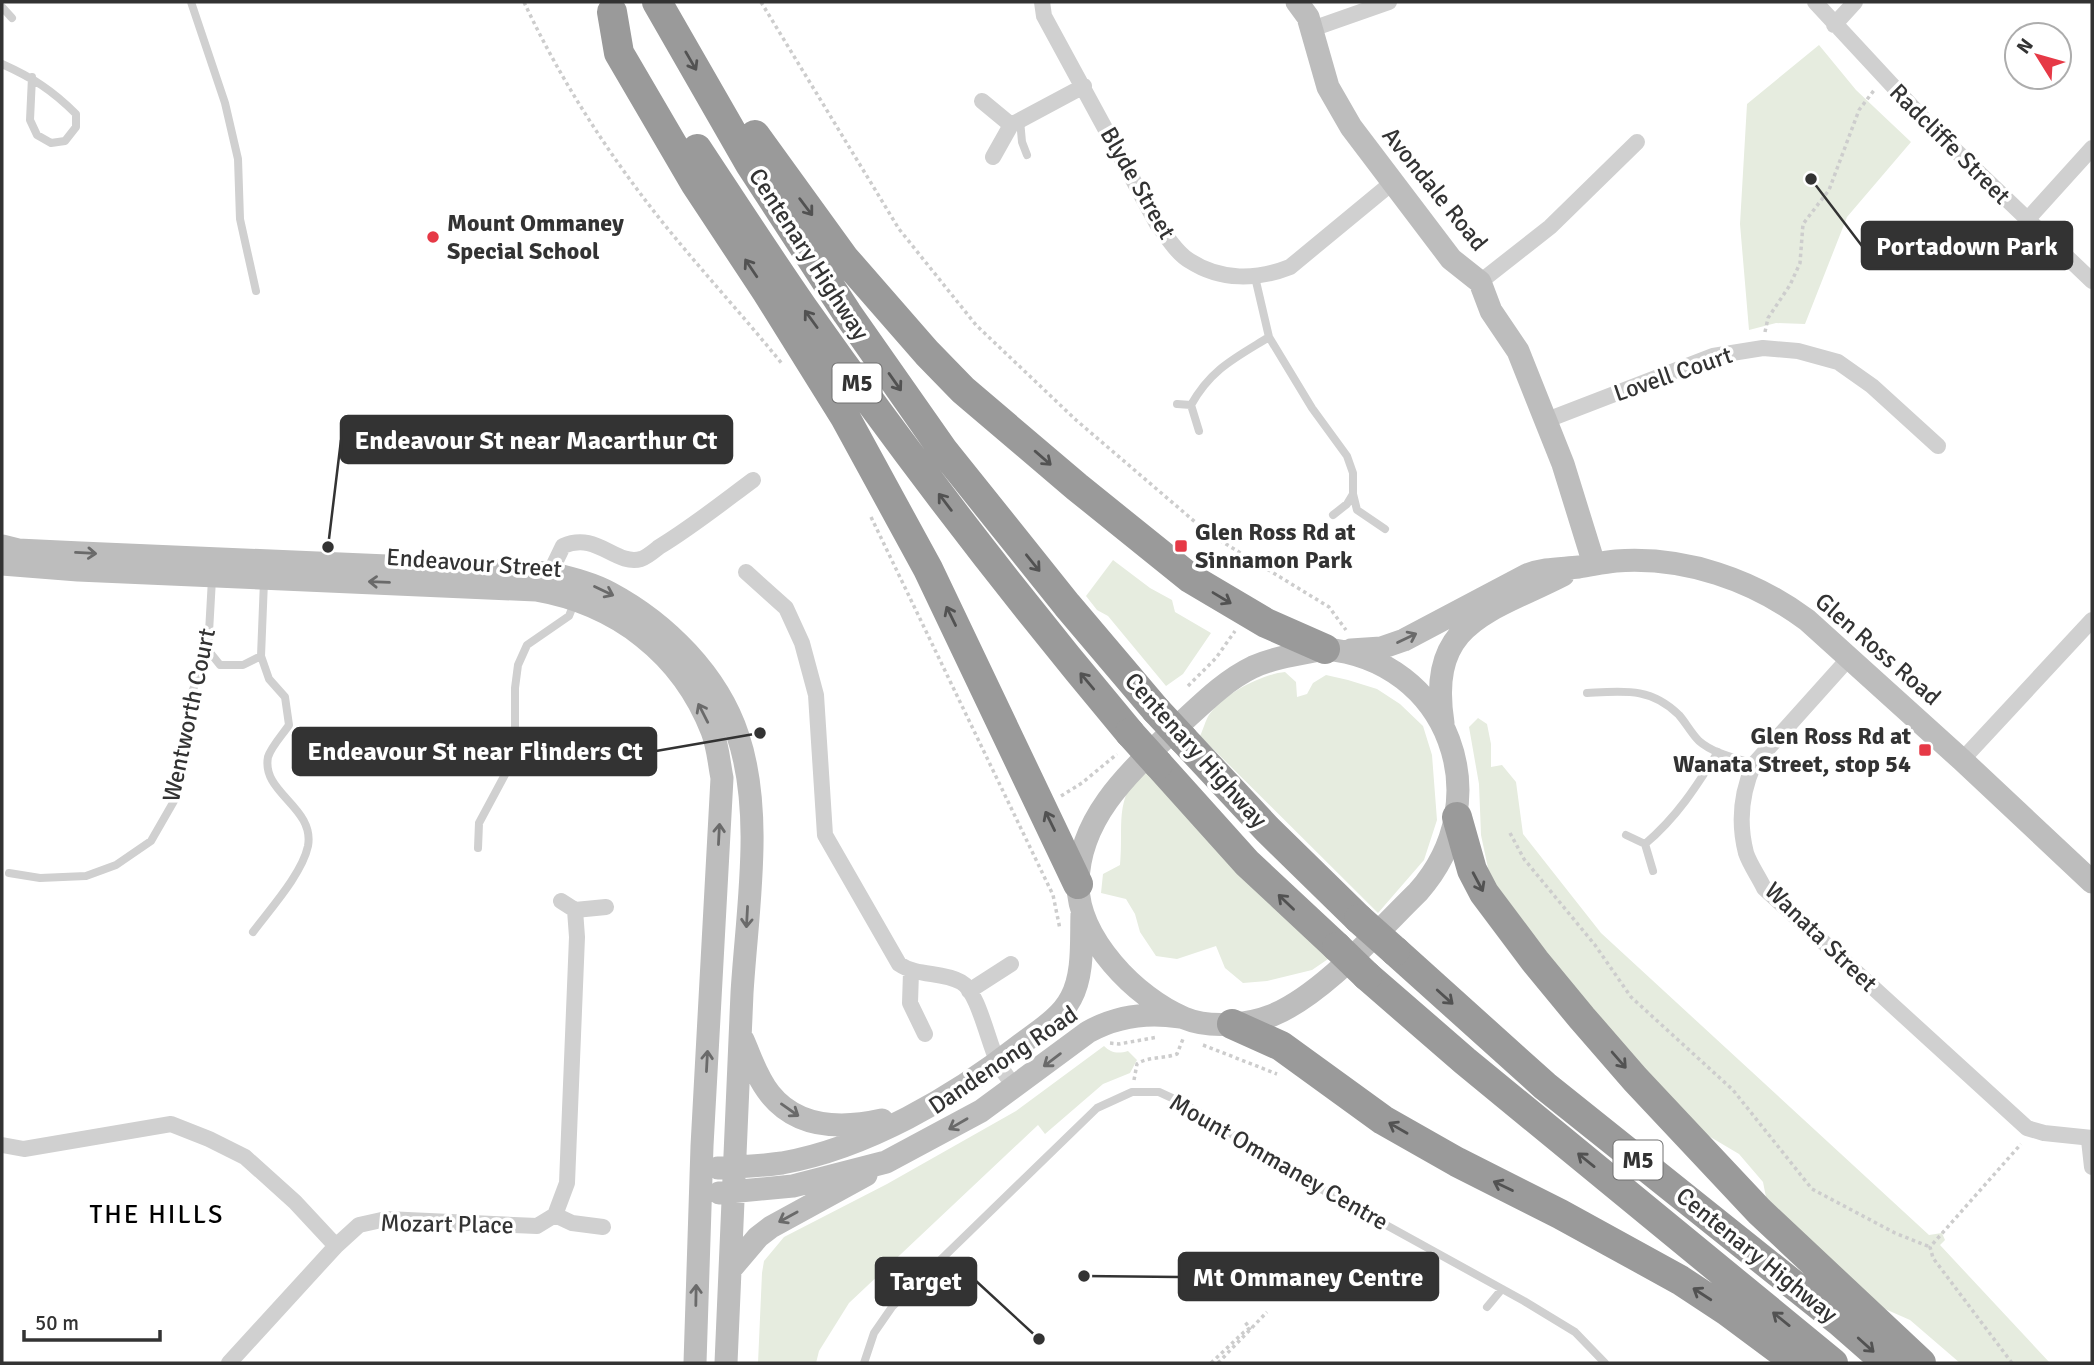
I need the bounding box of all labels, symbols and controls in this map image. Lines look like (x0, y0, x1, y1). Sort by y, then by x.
north arrow (2003, 21, 2073, 91)
text: N (2012, 34, 2039, 59)
one-way arrow (684, 50, 698, 70)
street label: Radcliffe Street (1883, 77, 2017, 211)
street label: Blyde Street (1094, 121, 1182, 245)
street label: Avondale Road (1376, 121, 1494, 257)
street label: Centenary Highway (742, 162, 876, 346)
one-way arrow (798, 197, 813, 215)
place label: Mount Ommaney Special School (447, 208, 624, 266)
callout: Portadown Park (1862, 222, 2072, 269)
marker: Mount Ommaney Special School (425, 229, 441, 245)
text: Portadown Park (1876, 231, 2058, 263)
one-way arrow (744, 258, 758, 278)
one-way arrow (804, 310, 818, 329)
street label: Lovell Court (1610, 340, 1736, 408)
road number: M5 (832, 364, 882, 402)
one-way arrow (888, 372, 902, 391)
callout: Endeavour St near Macarthur Ct (341, 416, 732, 463)
text: Endeavour St near Macarthur Ct (354, 425, 718, 457)
one-way arrow (1034, 449, 1052, 465)
one-way arrow (938, 493, 953, 512)
place label: Glen Ross Rd at Sinnamon Park (1195, 517, 1356, 575)
marker: Glen Ross Rd at Sinnamon Park (1173, 538, 1189, 554)
street label: Endeavour Street (385, 542, 563, 584)
one-way arrow (75, 547, 98, 560)
one-way arrow (1025, 554, 1040, 572)
one-way arrow (367, 575, 390, 589)
one-way arrow (593, 585, 614, 598)
street label: Glen Ross Road (1809, 586, 1947, 712)
one-way arrow (1211, 591, 1231, 605)
one-way arrow (944, 606, 957, 627)
street label: Wentworth Court (156, 626, 222, 804)
one-way arrow (1396, 631, 1417, 645)
street label: Centenary Highway (1118, 666, 1274, 834)
one-way arrow (1079, 672, 1094, 690)
one-way arrow (696, 703, 710, 724)
place label: Glen Ross Rd at Wanata Street, stop 54 (1673, 721, 1911, 779)
callout: Endeavour St near Flinders Ct (293, 728, 656, 775)
text: Endeavour St near Flinders Ct (307, 736, 643, 768)
marker: Glen Ross Rd at Wanata Street, stop 54 (1917, 742, 1933, 758)
one-way arrow (1042, 811, 1056, 832)
one-way arrow (713, 822, 726, 845)
one-way arrow (1472, 871, 1485, 892)
street label: Wanata Street (1758, 876, 1884, 998)
one-way arrow (1278, 893, 1295, 910)
one-way arrow (740, 906, 753, 928)
one-way arrow (1436, 988, 1453, 1005)
street label: Dandenong Road (923, 999, 1083, 1121)
one-way arrow (701, 1050, 714, 1072)
one-way arrow (1611, 1051, 1627, 1069)
one-way arrow (1042, 1052, 1061, 1067)
street label: Mount Ommaney Centre (1164, 1087, 1394, 1237)
one-way arrow (780, 1103, 799, 1117)
one-way arrow (948, 1117, 968, 1131)
one-way arrow (1388, 1121, 1408, 1135)
road number: M5 (1614, 1140, 1662, 1180)
one-way arrow (1577, 1152, 1595, 1168)
one-way arrow (1494, 1178, 1514, 1192)
street label: Centenary Highway (1670, 1181, 1844, 1329)
district label: THE HILLS (89, 1199, 225, 1231)
street label: Mozart Place (380, 1208, 514, 1240)
one-way arrow (778, 1211, 799, 1224)
callout: Mt Ommaney Centre (1179, 1253, 1438, 1300)
callout: Target (876, 1258, 976, 1305)
text: Mt Ommaney Centre (1193, 1262, 1423, 1294)
text: Target (890, 1266, 962, 1298)
one-way arrow (690, 1284, 703, 1307)
one-way arrow (1692, 1287, 1712, 1301)
scale bar (24, 1298, 161, 1342)
text: 50 m (35, 1310, 79, 1336)
one-way arrow (1773, 1312, 1791, 1327)
one-way arrow (1856, 1336, 1874, 1352)

